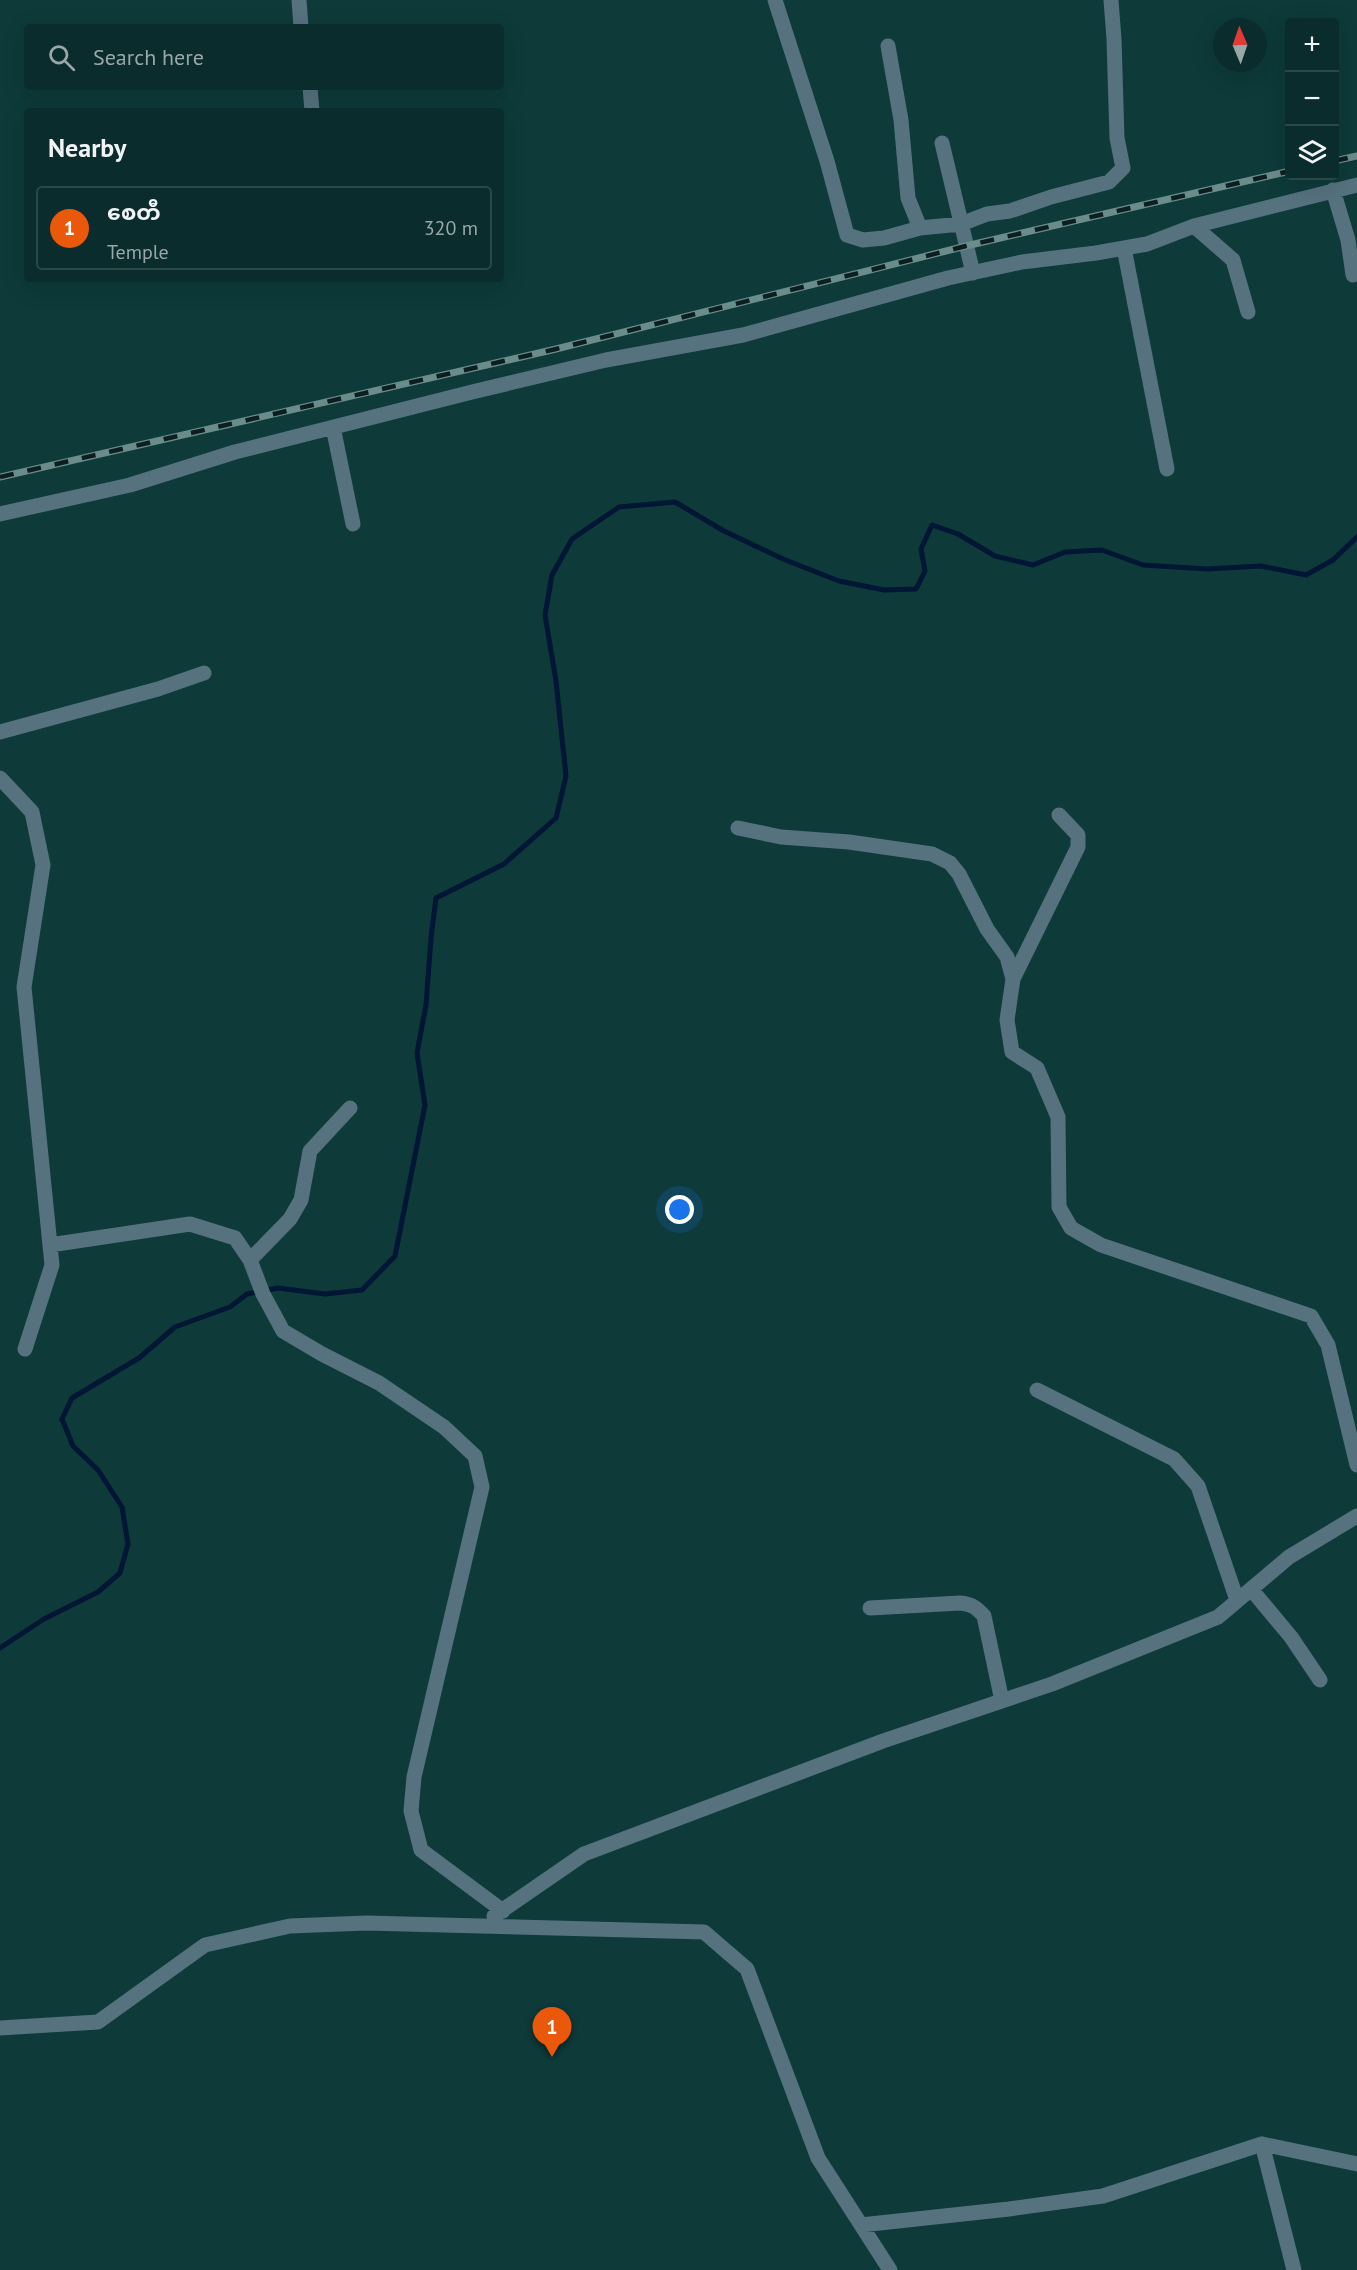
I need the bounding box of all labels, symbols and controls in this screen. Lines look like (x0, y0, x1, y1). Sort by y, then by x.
north arrow (1213, 18, 1267, 72)
map controls (1285, 18, 1339, 180)
button: + (1285, 18, 1339, 72)
search box (24, 24, 504, 90)
icon: search (45, 41, 78, 74)
text: Search here (93, 43, 204, 71)
button: − (1285, 72, 1339, 126)
button: layers (1285, 126, 1339, 180)
text: Nearby (48, 131, 126, 164)
text: စေတီ (107, 198, 161, 226)
text: 1 (64, 215, 75, 241)
text: 320 m (424, 215, 478, 241)
text: Temple (107, 239, 169, 265)
your location (665, 1195, 694, 1224)
pin: 1 (532, 2008, 572, 2057)

